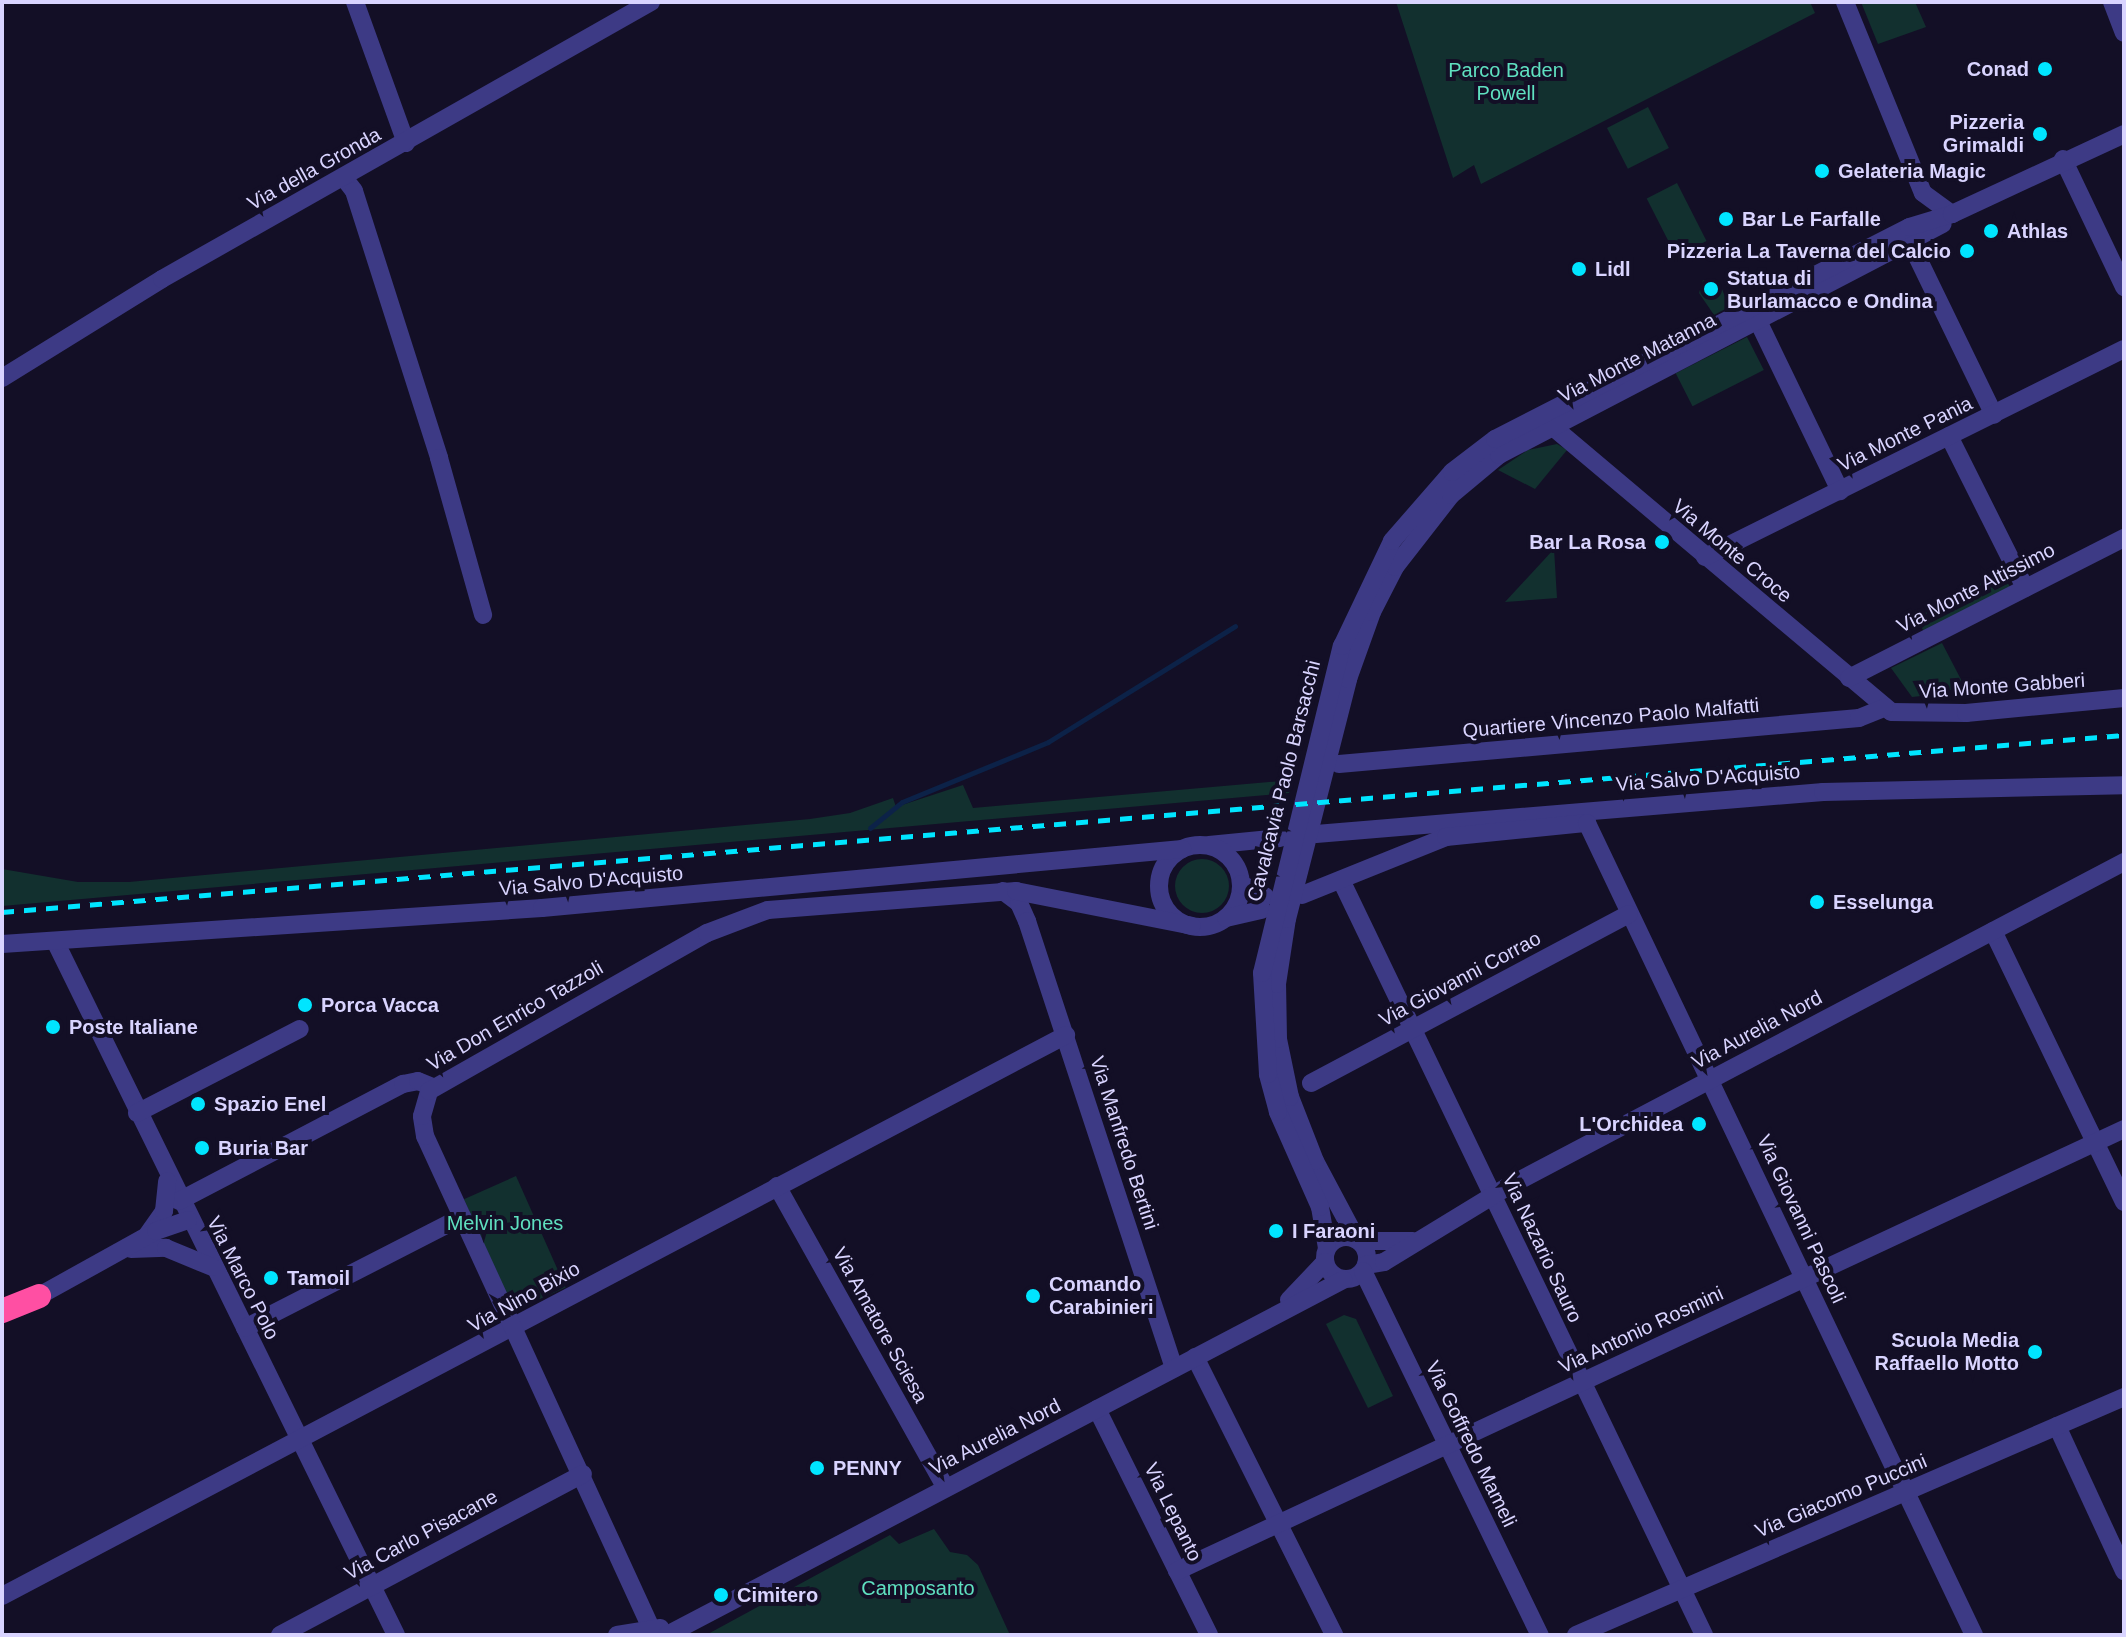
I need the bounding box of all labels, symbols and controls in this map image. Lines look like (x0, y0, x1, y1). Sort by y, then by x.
place label: Conad (1967, 57, 2029, 81)
park label: Parco Baden Powell (1448, 58, 1564, 105)
marker: Conad (2036, 60, 2054, 78)
place label: Pizzeria Grimaldi (1943, 110, 2024, 157)
street label: Via della Gronda (243, 122, 385, 216)
marker: Pizzeria Grimaldi (2031, 125, 2049, 143)
place label: Gelateria Magic (1838, 159, 1986, 183)
marker: Gelateria Magic (1813, 162, 1831, 180)
place label: Bar Le Farfalle (1742, 207, 1881, 231)
marker: Bar Le Farfalle (1717, 210, 1735, 228)
place label: Athlas (2007, 219, 2068, 243)
marker: Athlas (1982, 222, 2000, 240)
place label: Pizzeria La Taverna del Calcio (1667, 239, 1951, 263)
marker: Pizzeria La Taverna del Calcio (1958, 242, 1976, 260)
place label: Lidl (1595, 257, 1631, 281)
marker: Lidl (1570, 260, 1588, 278)
place label: Statua di Burlamacco e Ondina (1727, 266, 1933, 313)
marker: Statua di Burlamacco e Ondina (1702, 280, 1720, 298)
street label: Via Monte Matanna (1554, 308, 1720, 408)
street label: Via Monte Pania (1834, 391, 1976, 477)
street label: Via Monte Croce (1667, 494, 1797, 608)
place label: Bar La Rosa (1529, 530, 1646, 554)
marker: Bar La Rosa (1653, 533, 1671, 551)
street label: Via Monte Altissimo (1892, 538, 2060, 638)
street label: Cavalcavia Paolo Barsacchi (1242, 658, 1326, 904)
street label: Via Monte Gabberi (1918, 668, 2086, 704)
street label: Quartiere Vincenzo Paolo Malfatti (1462, 693, 1760, 743)
street label: Via Salvo D'Acquisto (1615, 760, 1801, 796)
street label: Via Salvo D'Acquisto (498, 861, 684, 901)
place label: Esselunga (1833, 890, 1933, 914)
marker: Esselunga (1808, 893, 1826, 911)
street label: Via Giovanni Corrao (1375, 926, 1545, 1032)
street label: Via Don Enrico Tazzoli (423, 956, 607, 1076)
street label: Via Aurelia Nord (1687, 985, 1827, 1075)
place label: Porca Vacca (321, 993, 439, 1017)
marker: Porca Vacca (296, 996, 314, 1014)
place label: Poste Italiane (69, 1015, 198, 1039)
marker: Poste Italiane (44, 1018, 62, 1036)
street label: Via Manfredo Bertini (1085, 1053, 1163, 1233)
place label: Spazio Enel (214, 1092, 326, 1116)
marker: Spazio Enel (189, 1095, 207, 1113)
place label: L'Orchidea (1579, 1112, 1683, 1136)
marker: L'Orchidea (1690, 1115, 1708, 1133)
street label: Via Giovanni Pascoli (1751, 1131, 1851, 1307)
place label: Buria Bar (218, 1136, 308, 1160)
marker: Buria Bar (193, 1139, 211, 1157)
street label: Via Nazario Sauro (1497, 1170, 1587, 1326)
park label: Melvin Jones (447, 1211, 563, 1235)
street label: Via Marco Polo (202, 1212, 284, 1344)
place label: I Faraoni (1292, 1219, 1375, 1243)
marker: I Faraoni (1267, 1222, 1285, 1240)
street label: Via Amatore Sciesa (827, 1243, 933, 1407)
street label: Via Nino Bixio (464, 1256, 584, 1338)
place label: Tamoil (287, 1266, 350, 1290)
marker: Tamoil (262, 1269, 280, 1287)
place label: Comando Carabinieri (1049, 1272, 1153, 1319)
street label: Via Antonio Rosmini (1554, 1281, 1728, 1379)
marker: Comando Carabinieri (1024, 1287, 1042, 1305)
place label: Scuola Media Raffaello Motto (1875, 1328, 2019, 1375)
marker: Scuola Media Raffaello Motto (2026, 1343, 2044, 1361)
street label: Via Goffredo Mameli (1420, 1357, 1522, 1531)
street label: Via Aurelia Nord (925, 1393, 1065, 1481)
street label: Via Giacomo Puccini (1752, 1449, 1930, 1543)
place label: PENNY (833, 1456, 902, 1480)
marker: PENNY (808, 1459, 826, 1477)
street label: Via Lepanto (1139, 1459, 1207, 1565)
street label: Via Carlo Pisacane (340, 1485, 502, 1585)
park label: Camposanto (861, 1576, 975, 1600)
place label: Cimitero (737, 1583, 818, 1607)
marker: Cimitero (712, 1586, 730, 1604)

